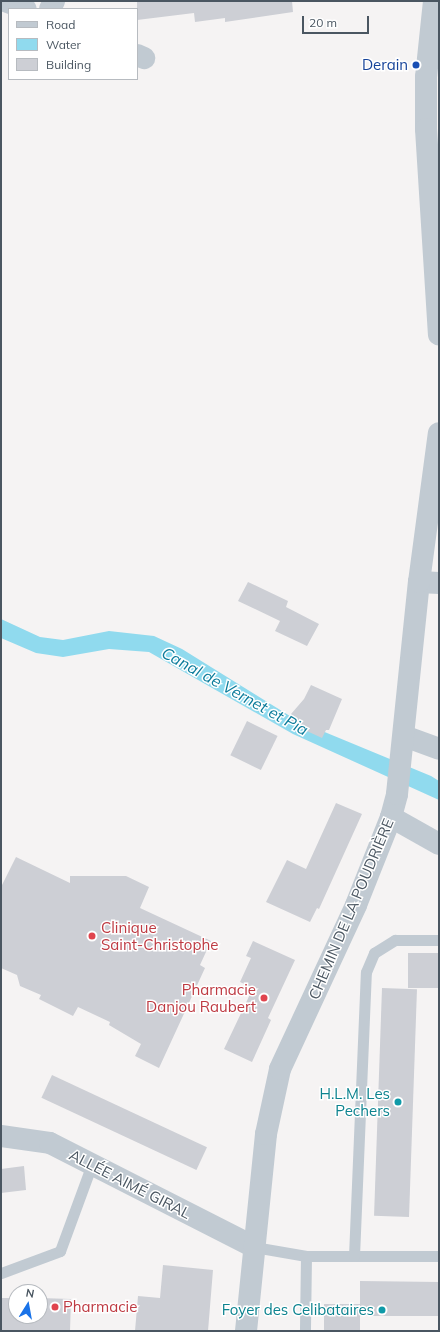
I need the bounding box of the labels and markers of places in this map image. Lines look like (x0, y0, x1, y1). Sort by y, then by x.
place label: Derain (362, 56, 408, 74)
marker: Derain (411, 60, 421, 70)
place label: Clinique Saint-Christophe (101, 918, 218, 953)
marker: Clinique Saint-Christophe (86, 930, 98, 942)
place label: Pharmacie Danjou Raubert (146, 980, 256, 1015)
marker: Pharmacie Danjou Raubert (259, 993, 269, 1003)
place label: H.L.M. Les Pechers (319, 1084, 390, 1119)
marker: H.L.M. Les Pechers (393, 1097, 403, 1107)
place label: Pharmacie (63, 1298, 137, 1316)
place label: Foyer des Celibataires (222, 1301, 374, 1319)
marker: Pharmacie (50, 1302, 60, 1312)
marker: Foyer des Celibataires (377, 1305, 387, 1315)

